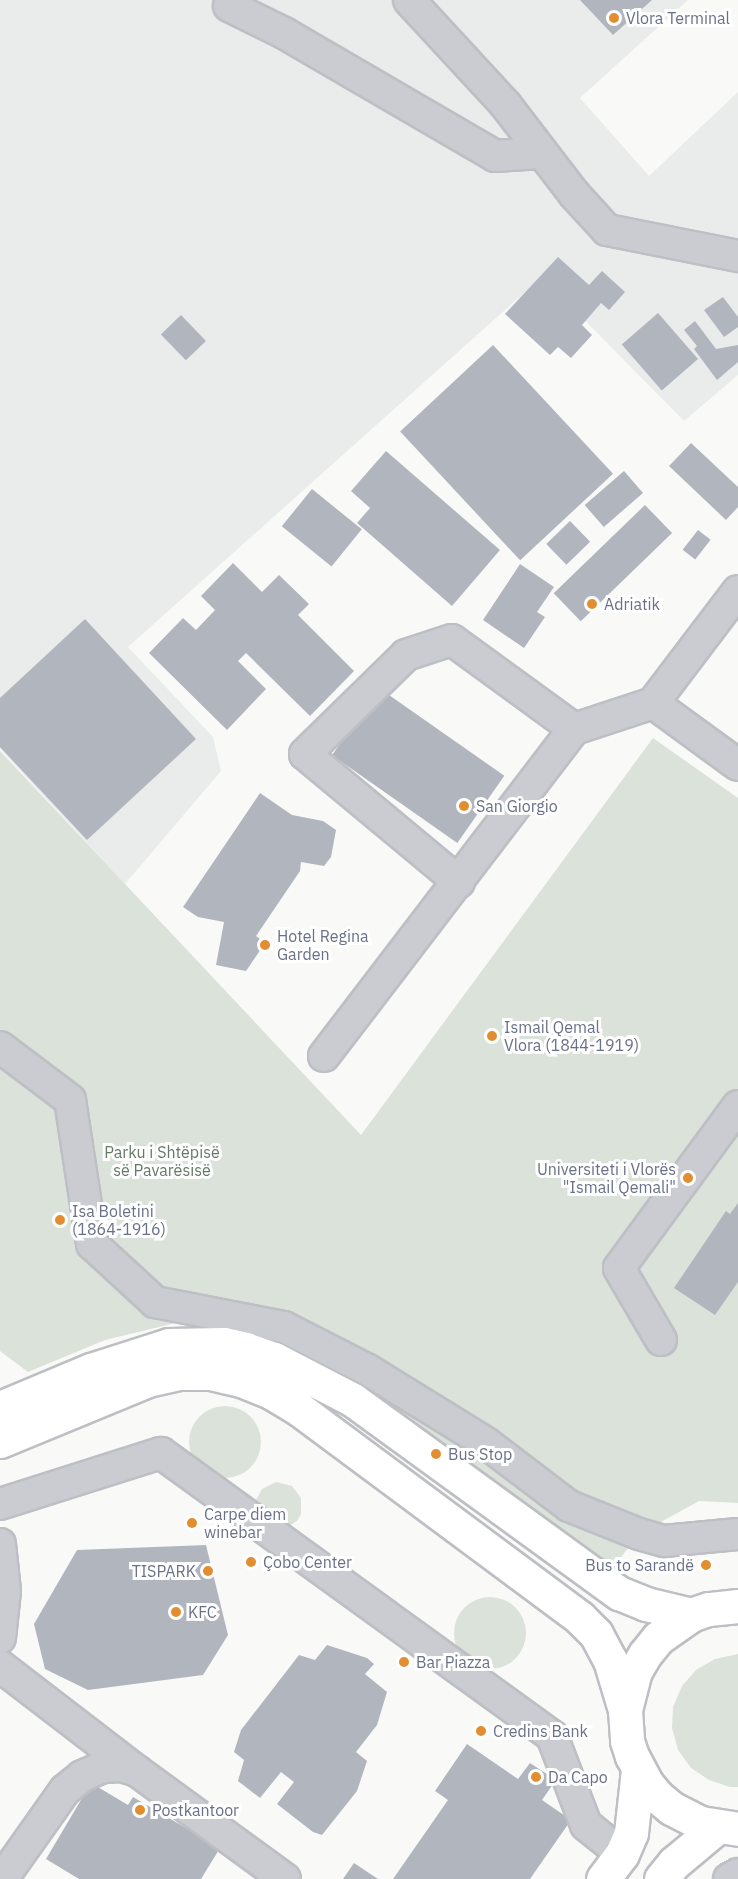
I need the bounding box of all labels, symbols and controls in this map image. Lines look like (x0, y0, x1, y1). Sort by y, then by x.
place label: Vlora Terminal (626, 8, 730, 28)
marker: Vlora Terminal (607, 11, 621, 25)
place label: Adriatik (604, 594, 660, 614)
marker: Adriatik (585, 597, 599, 611)
place label: San Giorgio (476, 796, 558, 816)
marker: San Giorgio (457, 799, 471, 813)
place label: Hotel Regina Garden (277, 926, 369, 964)
marker: Hotel Regina Garden (258, 938, 272, 952)
place label: Ismail Qemal Vlora (1844-1919) (504, 1017, 639, 1055)
marker: Ismail Qemal Vlora (1844-1919) (485, 1029, 499, 1043)
park label: Parku i Shtëpisë së Pavarësisë (104, 1142, 220, 1180)
place label: Universiteti i Vlorës "Ismail Qemali" (537, 1159, 676, 1197)
marker: Universiteti i Vlorës "Ismail Qemali" (681, 1171, 695, 1185)
place label: Isa Boletini (1864-1916) (72, 1201, 166, 1239)
marker: Isa Boletini (1864-1916) (53, 1213, 67, 1227)
place label: Bus Stop (448, 1444, 512, 1464)
marker: Bus Stop (429, 1447, 443, 1461)
place label: Carpe diem winebar (204, 1504, 286, 1542)
marker: Carpe diem winebar (185, 1516, 199, 1530)
place label: Çobo Center (263, 1552, 352, 1572)
marker: Çobo Center (244, 1555, 258, 1569)
place label: Bus to Sarandë (585, 1555, 694, 1575)
marker: Bus to Sarandë (699, 1558, 713, 1572)
place label: TISPARK (132, 1561, 196, 1581)
marker: TISPARK (201, 1564, 215, 1578)
place label: KFC (188, 1602, 217, 1622)
marker: KFC (169, 1605, 183, 1619)
place label: Bar Piazza (416, 1652, 490, 1672)
marker: Bar Piazza (397, 1655, 411, 1669)
place label: Credins Bank (493, 1721, 588, 1741)
marker: Credins Bank (474, 1724, 488, 1738)
place label: Da Capo (548, 1767, 608, 1787)
marker: Da Capo (529, 1770, 543, 1784)
place label: Postkantoor (152, 1800, 239, 1820)
marker: Postkantoor (133, 1803, 147, 1817)

